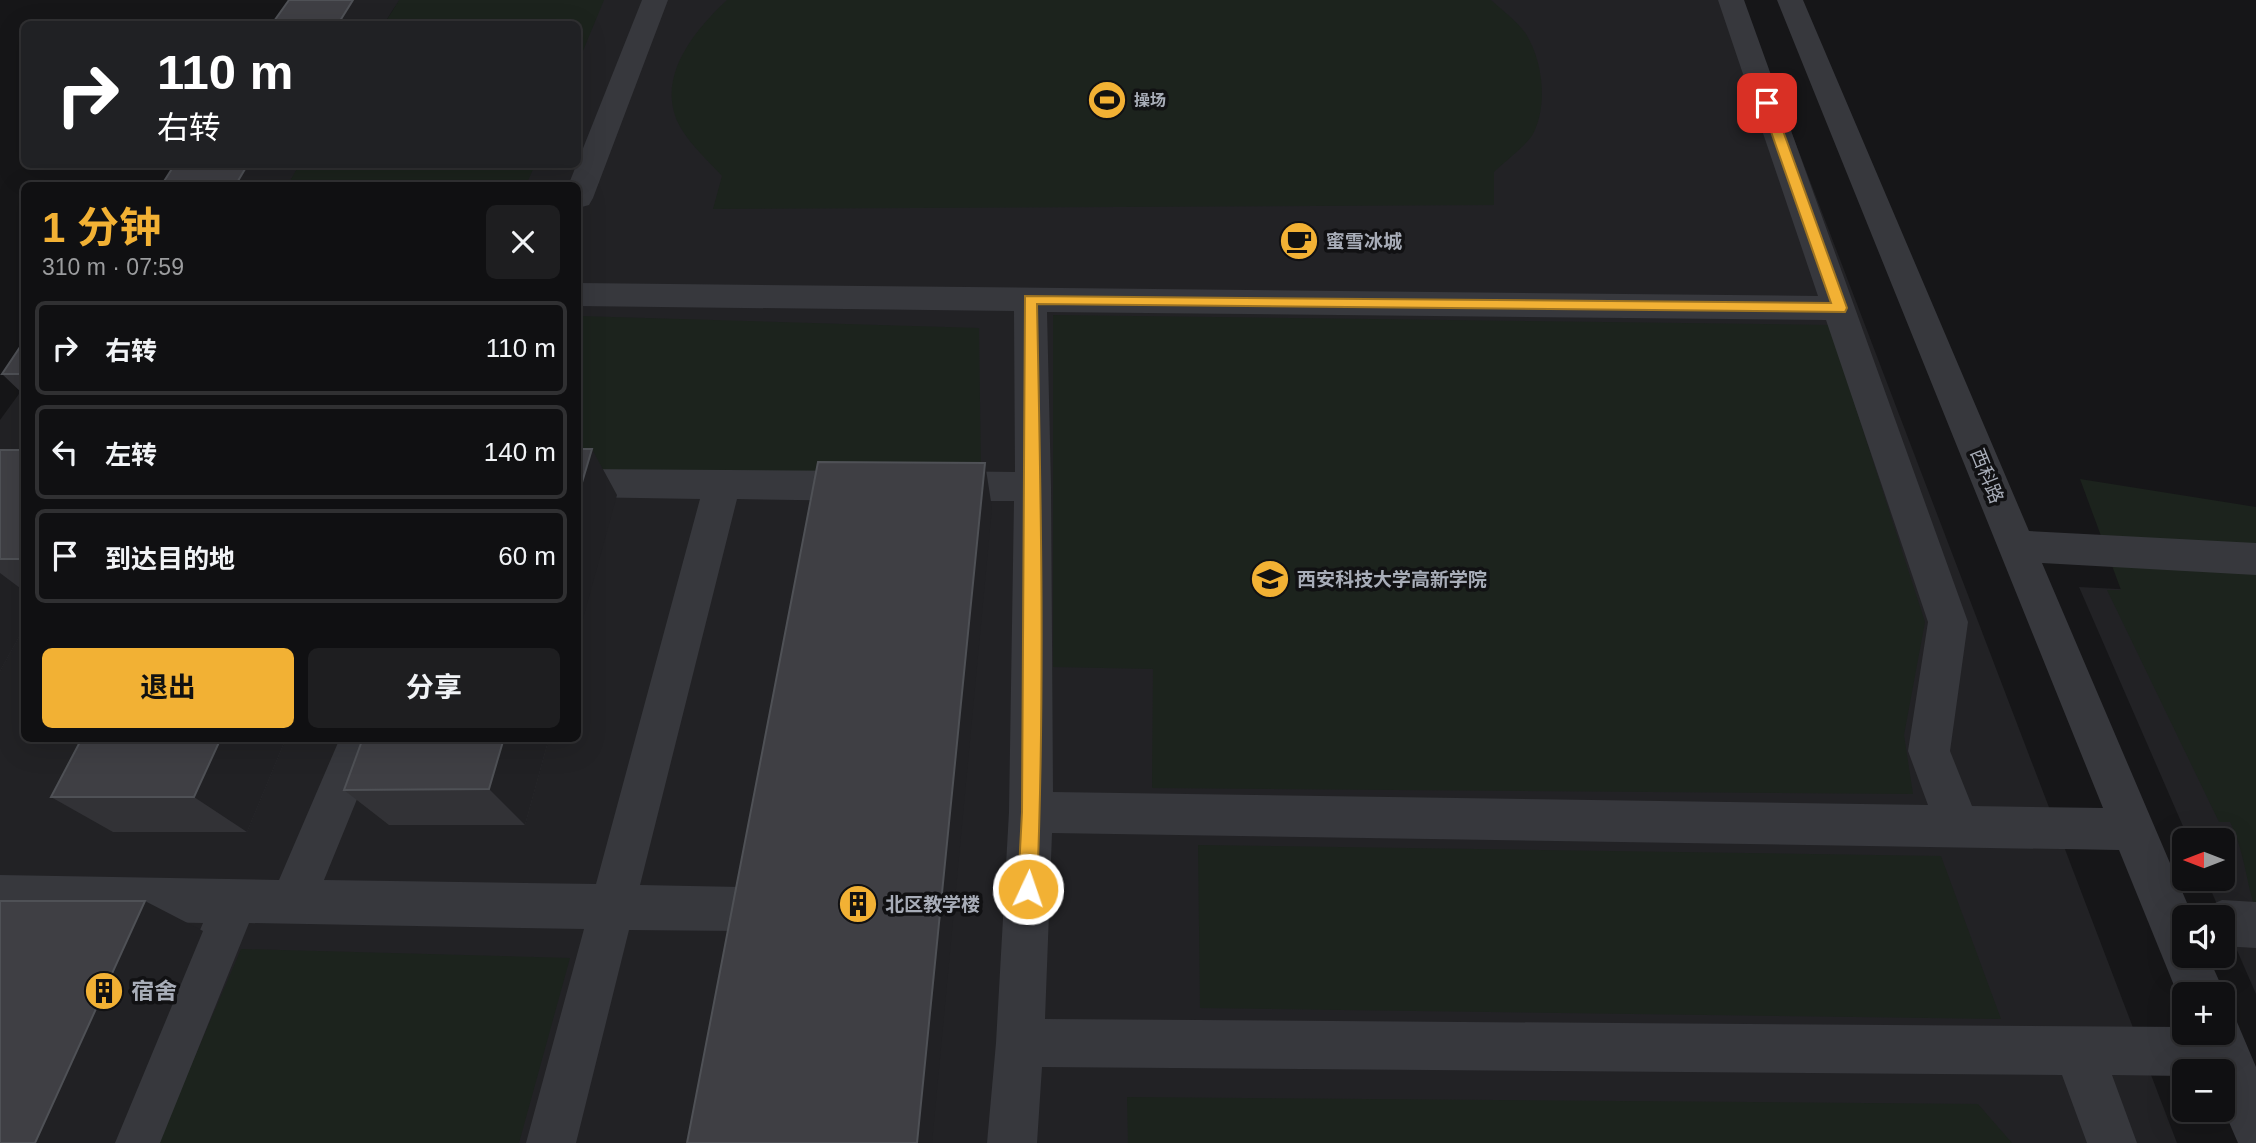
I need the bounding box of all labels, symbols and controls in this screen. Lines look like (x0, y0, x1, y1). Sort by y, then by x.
text: 110 m (157, 45, 293, 99)
icon: right (42, 49, 133, 140)
pin (1737, 73, 1797, 133)
sports icon: 操场 (1086, 79, 1128, 121)
icon: arrive (1748, 84, 1786, 122)
place label: 操场 (1134, 92, 1166, 109)
text: 右转 (157, 110, 221, 146)
text: 1 分钟 (42, 204, 161, 251)
button: close (486, 205, 560, 279)
cafe icon: 蜜雪冰城 (1278, 220, 1320, 262)
place label: 蜜雪冰城 (1326, 231, 1402, 252)
text: 310 m · 07:59 (42, 254, 184, 280)
icon: right (46, 329, 84, 367)
text: 110 m (486, 333, 556, 363)
text: 右转 (105, 336, 157, 366)
icon: left (46, 433, 84, 471)
text: 140 m (484, 437, 556, 467)
text: 左转 (105, 440, 157, 470)
street label: 西科路 (1967, 446, 2007, 506)
icon: arrive (46, 537, 84, 575)
text: 60 m (498, 541, 556, 571)
text: 到达目的地 (105, 544, 235, 574)
school or university icon: 西安科技大学高新学院 (1249, 558, 1291, 600)
place label: 西安科技大学高新学院 (1297, 569, 1487, 590)
button: 退出 (42, 648, 294, 728)
button: 分享 (308, 648, 560, 728)
north arrow (2172, 828, 2235, 891)
map controls (2172, 828, 2235, 1122)
position arrow (991, 852, 1065, 926)
building icon: 北区教学楼 (837, 883, 879, 925)
place label: 北区教学楼 (885, 894, 980, 915)
button: sound (2172, 905, 2235, 968)
building icon: 宿舍 (83, 970, 125, 1012)
place label: 宿舍 (131, 978, 177, 1004)
button: + (2172, 982, 2235, 1045)
button: − (2172, 1059, 2235, 1122)

